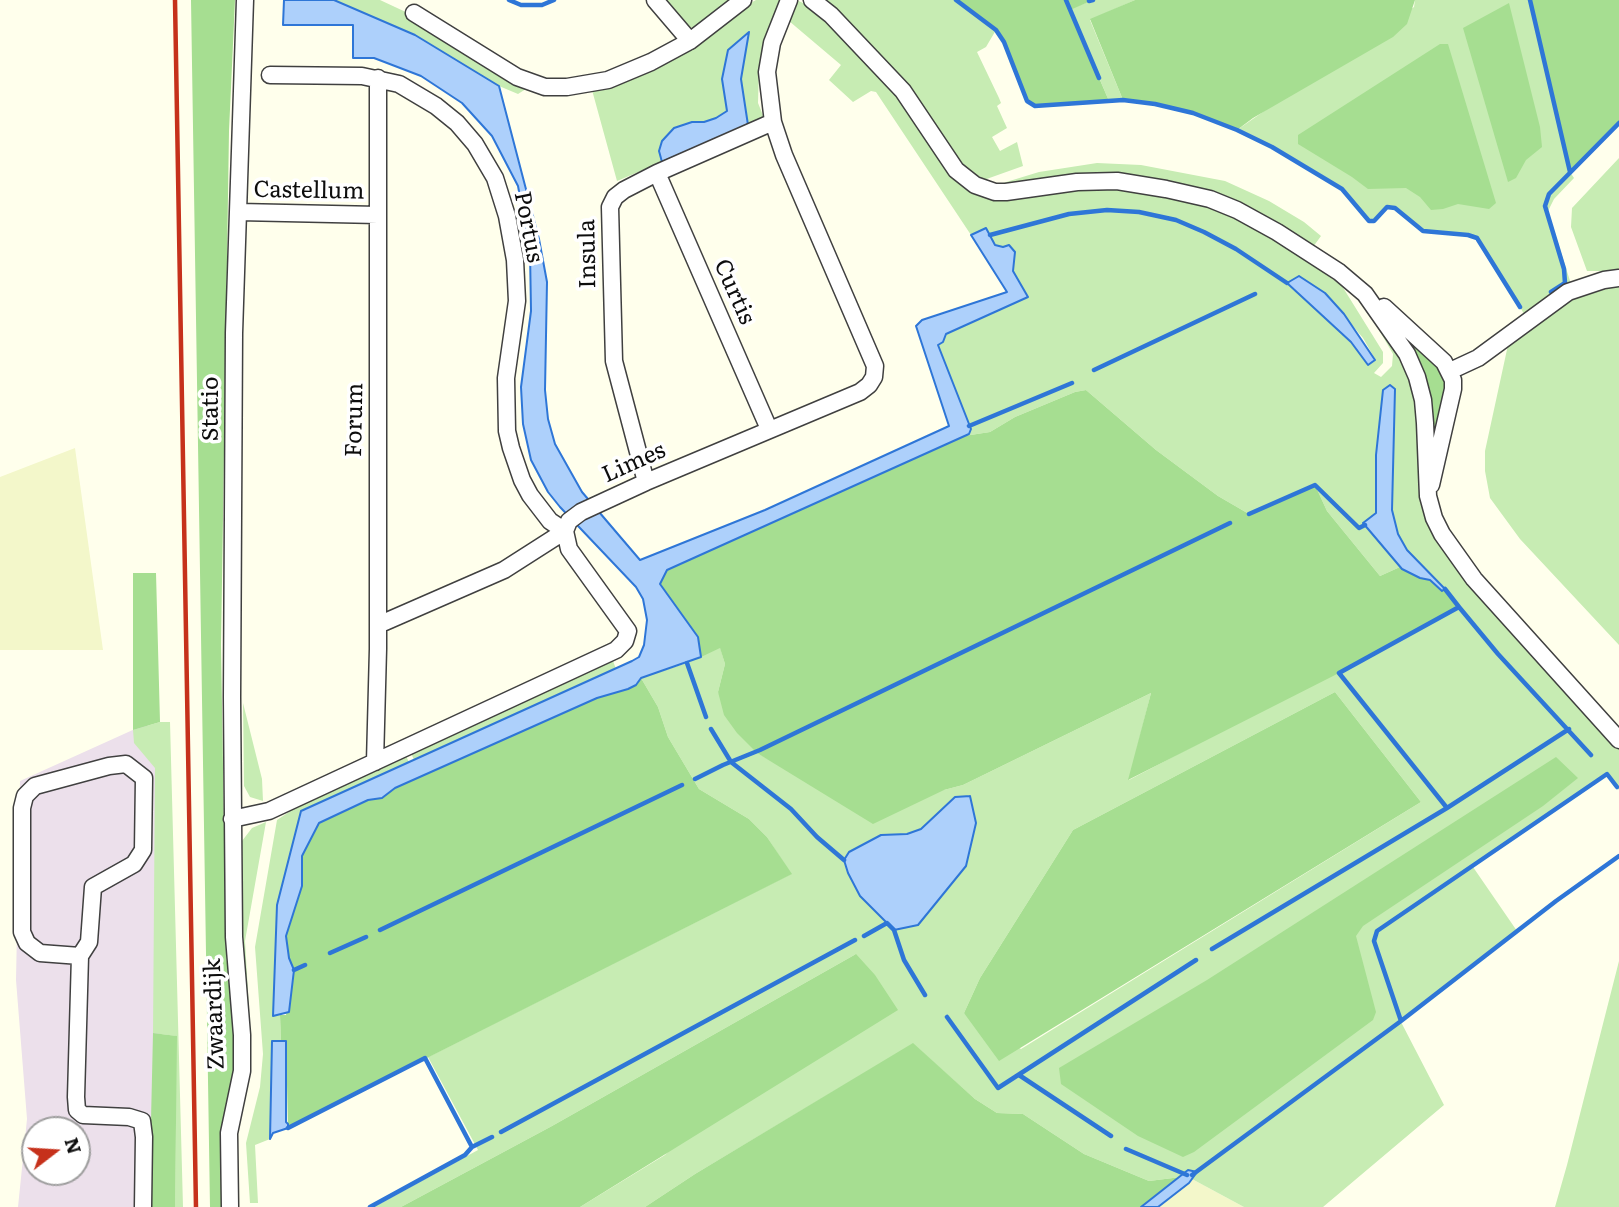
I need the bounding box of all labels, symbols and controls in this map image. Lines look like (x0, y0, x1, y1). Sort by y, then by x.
street label: Castellum (253, 176, 365, 206)
street label: Portus (508, 189, 548, 265)
street label: Insula (574, 219, 602, 289)
street label: Curtis (707, 255, 761, 329)
street label: Statio (197, 377, 225, 441)
street label: Forum (341, 383, 369, 457)
street label: Limes (598, 437, 670, 489)
street label: Zwaardijk (199, 958, 231, 1070)
north arrow (21, 1116, 91, 1186)
text: N (58, 1134, 90, 1157)

